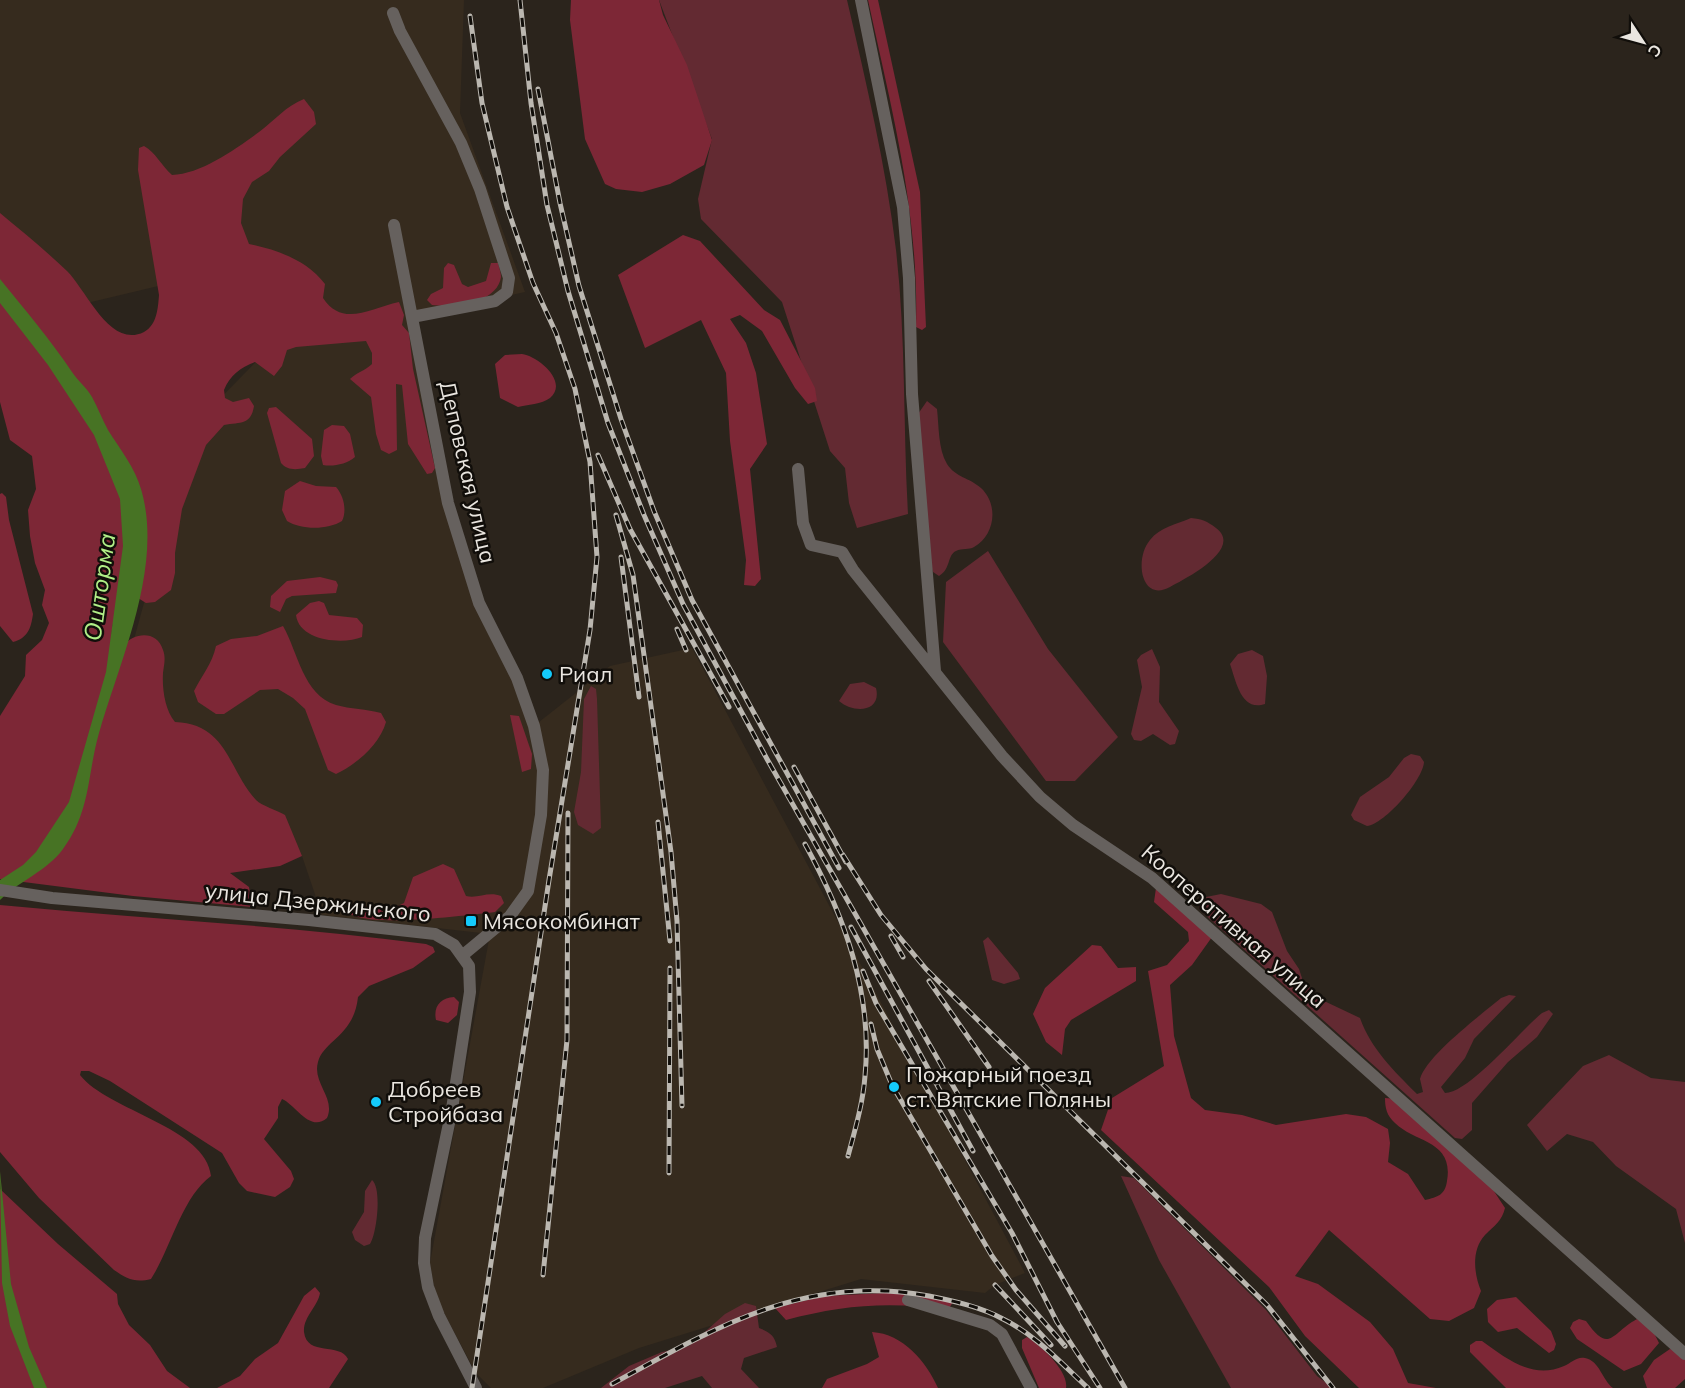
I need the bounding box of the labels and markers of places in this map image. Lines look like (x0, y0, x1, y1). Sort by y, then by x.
place label: Риал (559, 660, 613, 688)
marker: Риал (540, 667, 554, 681)
place label: Мясокомбинат (483, 907, 640, 935)
marker: Мясокомбинат (464, 914, 478, 928)
place label: Пожарный поезд ст. Вятские Поляны (906, 1060, 1111, 1113)
place label: Добреев Стройбаза (388, 1075, 503, 1128)
marker: Пожарный поезд ст. Вятские Поляны (887, 1080, 901, 1094)
marker: Добреев Стройбаза (369, 1095, 383, 1109)

